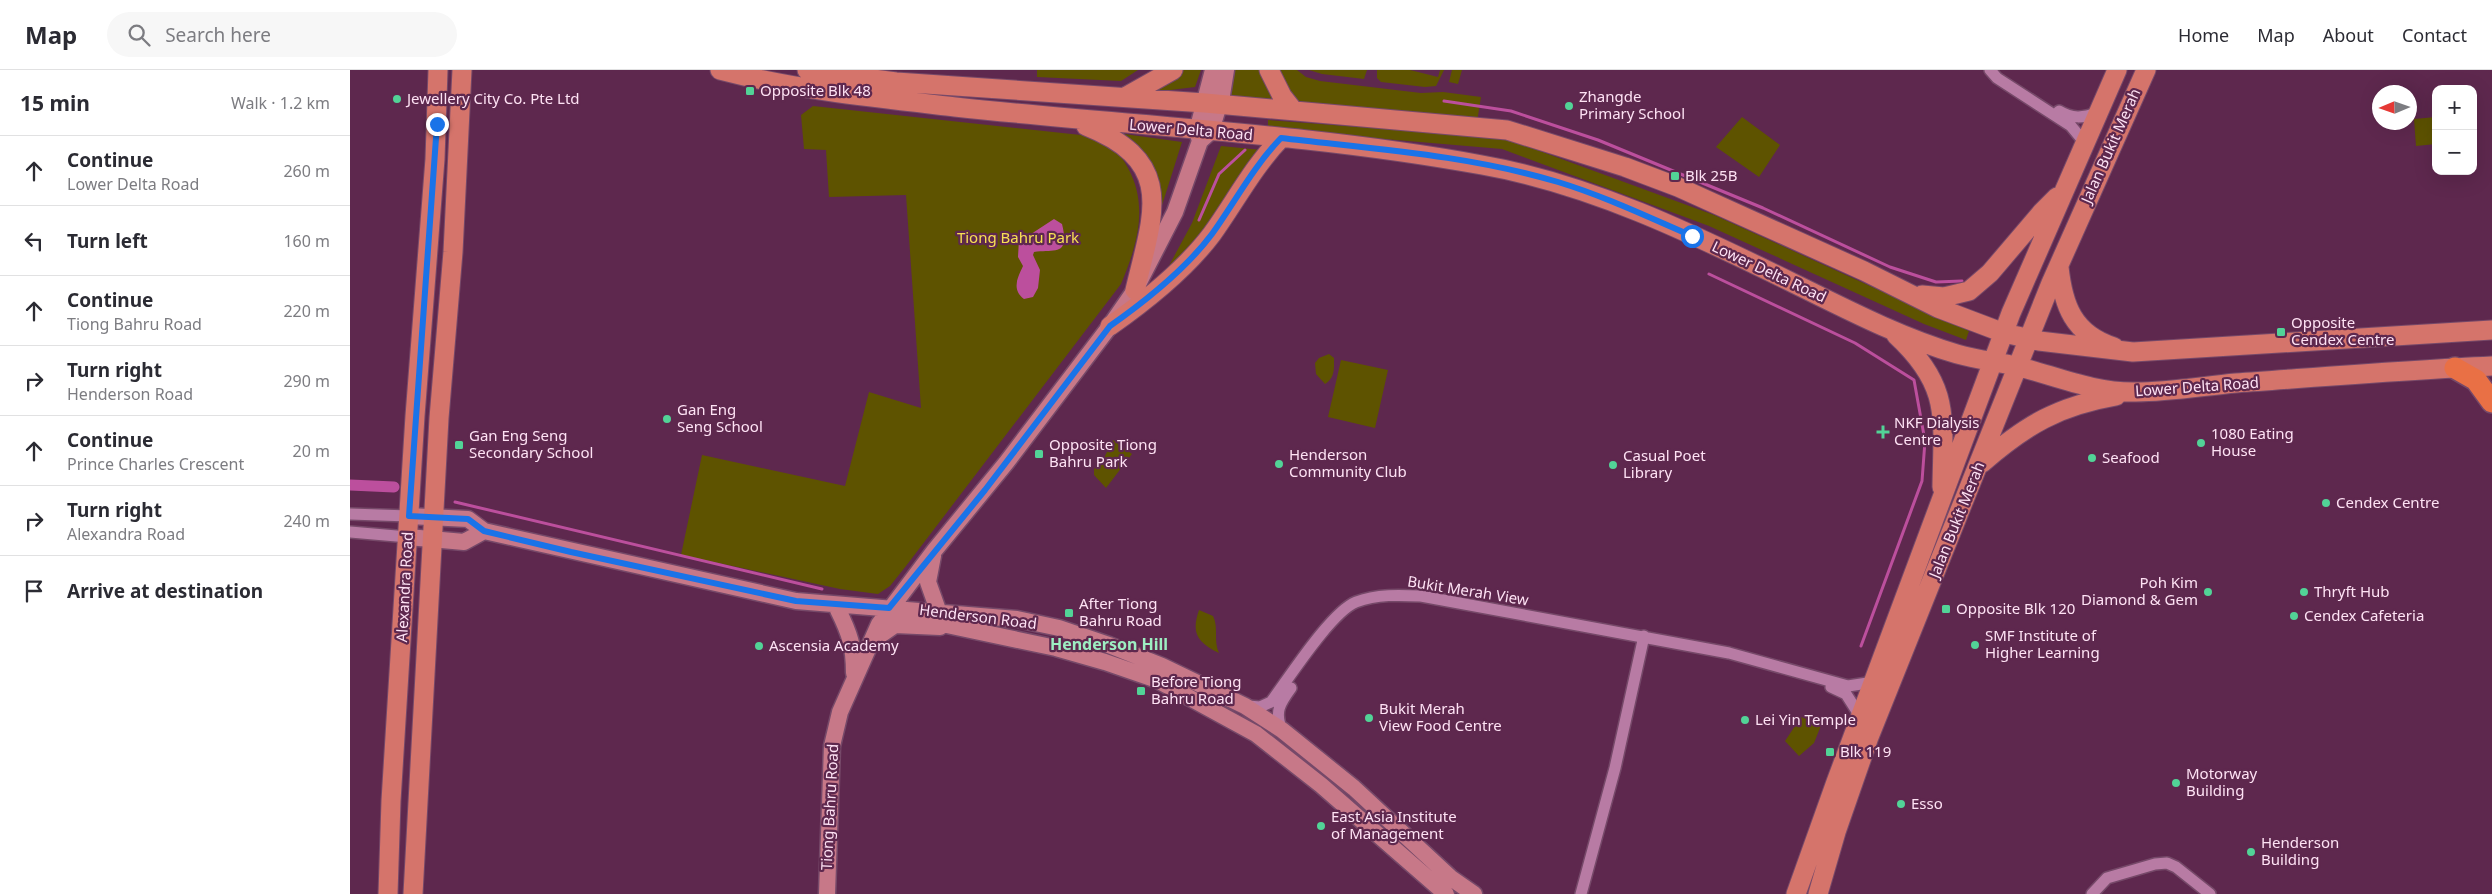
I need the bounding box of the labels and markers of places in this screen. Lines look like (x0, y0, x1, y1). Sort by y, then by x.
place label: Opposite Blk 48 (760, 80, 871, 100)
marker: Opposite Blk 48 (744, 85, 756, 97)
place label: Zhangde Primary School (1579, 86, 1685, 123)
place label: Jewellery City Co. Pte Ltd (405, 88, 580, 108)
marker: Jewellery City Co. Pte Ltd (391, 93, 403, 105)
marker: Zhangde Primary School (1563, 100, 1575, 112)
place label: Blk 25B (1685, 165, 1737, 185)
marker: Blk 25B (1669, 170, 1681, 182)
place label: Opposite Cendex Centre (2291, 312, 2394, 349)
marker: Opposite Cendex Centre (2275, 326, 2287, 338)
place label: Gan Eng Seng School (677, 399, 763, 436)
place label: NKF Dialysis Centre (1894, 412, 1979, 449)
marker: Gan Eng Seng School (661, 413, 673, 425)
place label: 1080 Eating House (2211, 423, 2294, 460)
place label: Gan Eng Seng Secondary School (469, 425, 593, 462)
marker: NKF Dialysis Centre (1876, 425, 1890, 439)
place label: Opposite Tiong Bahru Park (1049, 434, 1157, 471)
marker: 1080 Eating House (2195, 437, 2207, 449)
marker: Gan Eng Seng Secondary School (453, 439, 465, 451)
place label: Henderson Community Club (1289, 444, 1407, 481)
place label: Casual Poet Library (1623, 445, 1706, 482)
place label: Seafood (2102, 447, 2160, 467)
marker: Opposite Tiong Bahru Park (1033, 448, 1045, 460)
marker: Seafood (2086, 452, 2098, 464)
marker: Henderson Community Club (1273, 458, 1285, 470)
marker: Casual Poet Library (1607, 459, 1619, 471)
place label: Cendex Centre (2336, 492, 2439, 512)
marker: Cendex Centre (2320, 497, 2332, 509)
place label: Poh Kim Diamond & Gem (2081, 572, 2198, 609)
place label: Thryft Hub (2314, 581, 2390, 601)
marker: Poh Kim Diamond & Gem (2202, 586, 2214, 598)
marker: Thryft Hub (2298, 586, 2310, 598)
place label: After Tiong Bahru Road (1079, 593, 1162, 630)
place label: Opposite Blk 120 (1956, 598, 2075, 618)
marker: Opposite Blk 120 (1940, 603, 1952, 615)
place label: Cendex Cafeteria (2304, 605, 2424, 625)
marker: After Tiong Bahru Road (1063, 607, 1075, 619)
marker: Cendex Cafeteria (2288, 610, 2300, 622)
place label: SMF Institute of Higher Learning (1985, 625, 2100, 662)
place label: Ascensia Academy (769, 635, 899, 655)
marker: SMF Institute of Higher Learning (1969, 639, 1981, 651)
marker: Ascensia Academy (753, 640, 765, 652)
place label: Before Tiong Bahru Road (1151, 671, 1241, 708)
marker: Before Tiong Bahru Road (1135, 685, 1147, 697)
place label: Bukit Merah View Food Centre (1379, 698, 1502, 735)
place label: Lei Yin Temple (1755, 709, 1856, 729)
marker: Bukit Merah View Food Centre (1363, 712, 1375, 724)
marker: Lei Yin Temple (1739, 714, 1751, 726)
place label: Blk 119 (1840, 741, 1891, 761)
marker: Blk 119 (1824, 746, 1836, 758)
place label: Motorway Building (2186, 763, 2258, 800)
marker: Motorway Building (2170, 777, 2182, 789)
place label: Esso (1911, 793, 1943, 813)
marker: Esso (1895, 798, 1907, 810)
place label: East Asia Institute of Management (1331, 806, 1457, 843)
marker: East Asia Institute of Management (1315, 820, 1327, 832)
place label: Henderson Building (2261, 832, 2339, 869)
marker: Henderson Building (2245, 846, 2257, 858)

